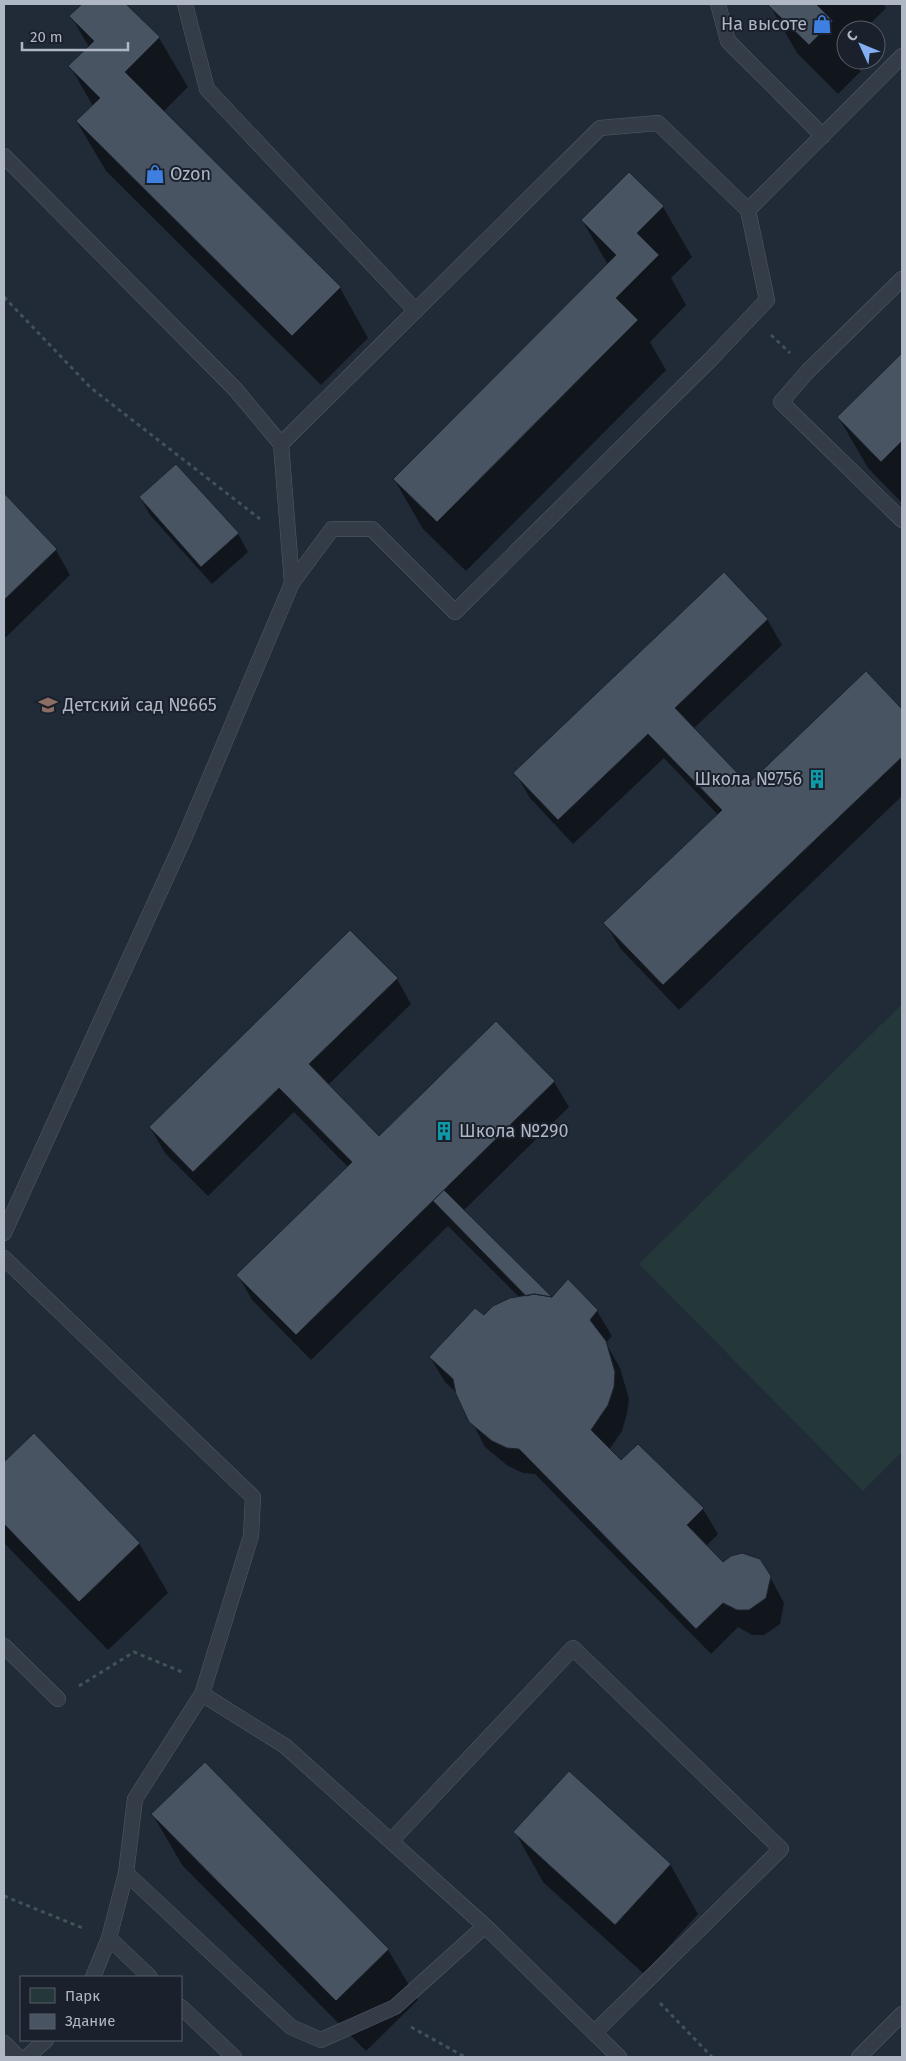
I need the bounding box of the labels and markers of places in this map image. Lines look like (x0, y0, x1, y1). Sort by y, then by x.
place label: На высоте (721, 13, 807, 35)
shop icon: На высоте (811, 13, 833, 35)
shop icon: Ozon (144, 163, 166, 185)
place label: Ozon (170, 163, 211, 185)
school or university icon: Детский сад №665 (37, 694, 59, 716)
place label: Детский сад №665 (62, 694, 217, 716)
place label: Школа №756 (695, 768, 802, 790)
building icon: Школа №756 (806, 768, 828, 790)
building icon: Школа №290 (433, 1120, 455, 1142)
place label: Школа №290 (459, 1120, 569, 1142)

